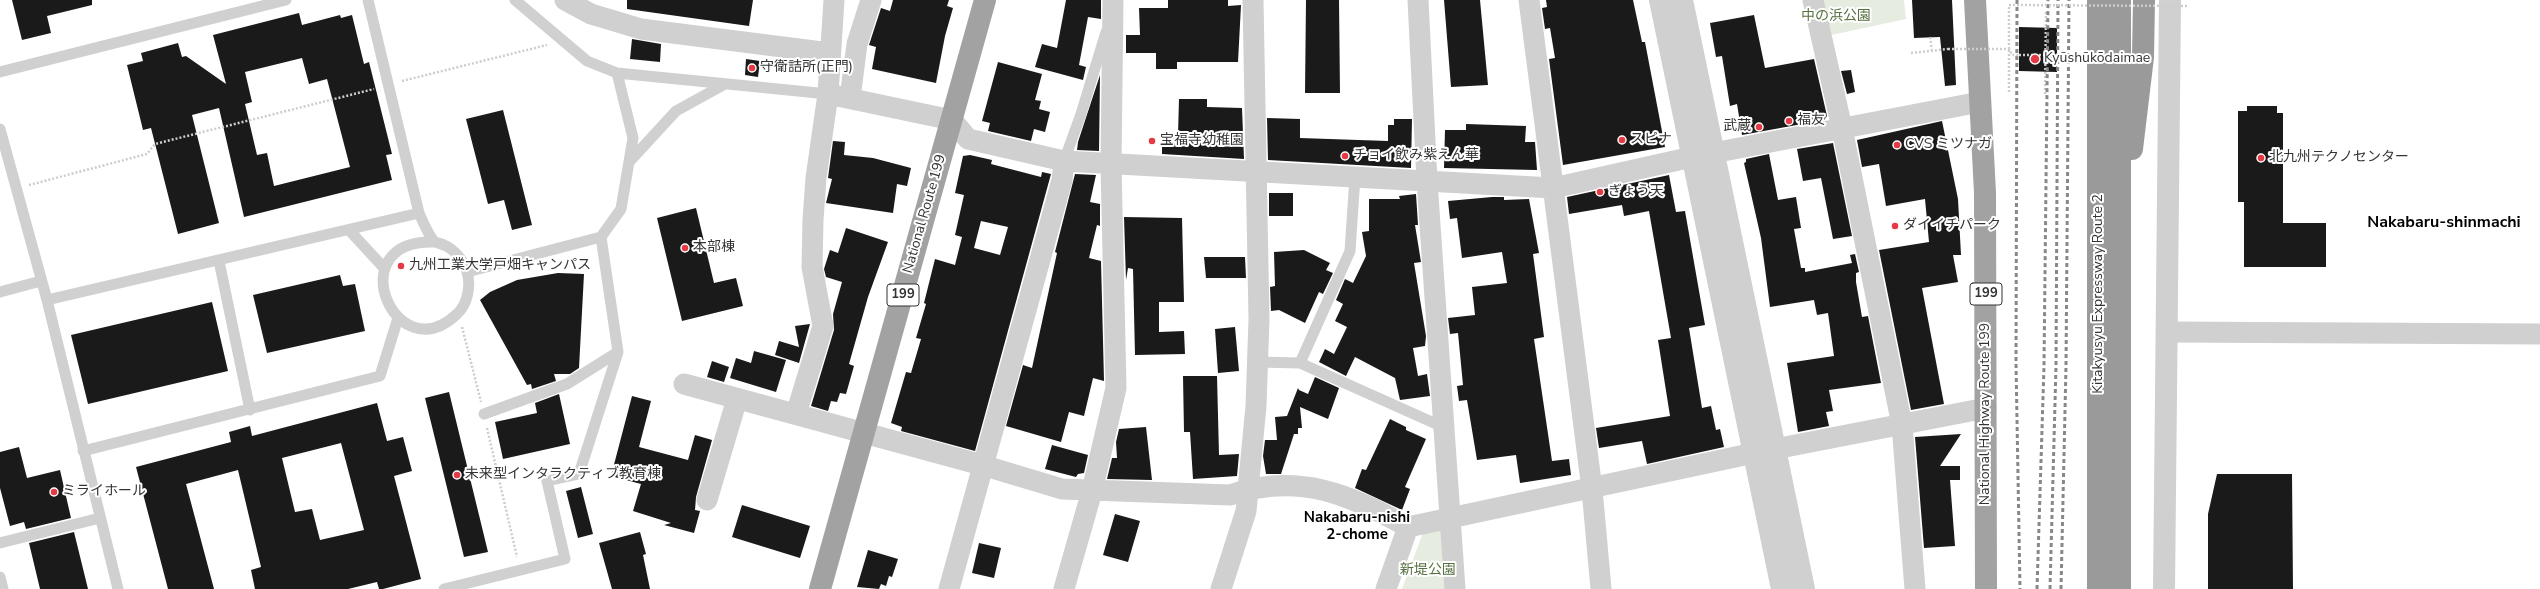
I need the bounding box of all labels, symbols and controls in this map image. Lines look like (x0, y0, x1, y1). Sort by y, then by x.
park label: 中の浜公園 (1801, 9, 1871, 25)
place label: Kyūshūkōdaimae (2044, 51, 2150, 67)
marker: Kyūshūkōdaimae (2029, 53, 2041, 65)
place label: 守衛詰所(正門) (760, 60, 853, 76)
marker: 守衛詰所(正門) (747, 63, 757, 73)
place label: 福友 (1797, 113, 1825, 129)
marker: 福友 (1784, 116, 1794, 126)
place label: 武蔵 (1723, 119, 1751, 135)
marker: 武蔵 (1754, 122, 1764, 132)
place label: スピナ (1630, 132, 1672, 148)
place label: 宝福寺幼稚園 (1160, 133, 1244, 149)
marker: スピナ (1617, 135, 1627, 145)
marker: 宝福寺幼稚園 (1147, 136, 1157, 146)
place label: CVS ミツナガ (1905, 137, 1992, 153)
marker: CVS ミツナガ (1892, 140, 1902, 150)
place label: チョイ飲み紫えん華 (1353, 148, 1479, 164)
place label: 北九州テクノセンター (2269, 150, 2409, 166)
marker: チョイ飲み紫えん華 (1340, 151, 1350, 161)
street label: National Route 199 (900, 153, 950, 275)
marker: 北九州テクノセンター (2256, 153, 2266, 163)
place label: ぎょう天 (1608, 184, 1664, 200)
marker: ぎょう天 (1595, 187, 1605, 197)
street label: Kitakyusyu Expressway Route 2 (2091, 194, 2107, 394)
district label: Nakabaru-shinmachi (2367, 213, 2521, 233)
place label: ダイイチパーク (1903, 218, 2001, 234)
marker: ダイイチパーク (1890, 221, 1900, 231)
place label: 本部棟 (693, 240, 735, 256)
marker: 本部棟 (680, 243, 690, 253)
place label: 九州工業大学戸畑キャンパス (409, 258, 591, 274)
marker: 九州工業大学戸畑キャンパス (396, 261, 406, 271)
road number: 199 (1970, 283, 2002, 305)
road number: 199 (887, 284, 919, 306)
street label: National Highway Route 199 (1978, 323, 1994, 505)
place label: 未来型インタラクティブ教育棟 (465, 467, 661, 483)
marker: 未来型インタラクティブ教育棟 (452, 470, 462, 480)
place label: ミライホール (62, 484, 146, 500)
marker: ミライホール (49, 487, 59, 497)
district label: Nakabaru-nishi 2-chome (1304, 509, 1410, 544)
park label: 新堤公園 (1400, 563, 1456, 579)

